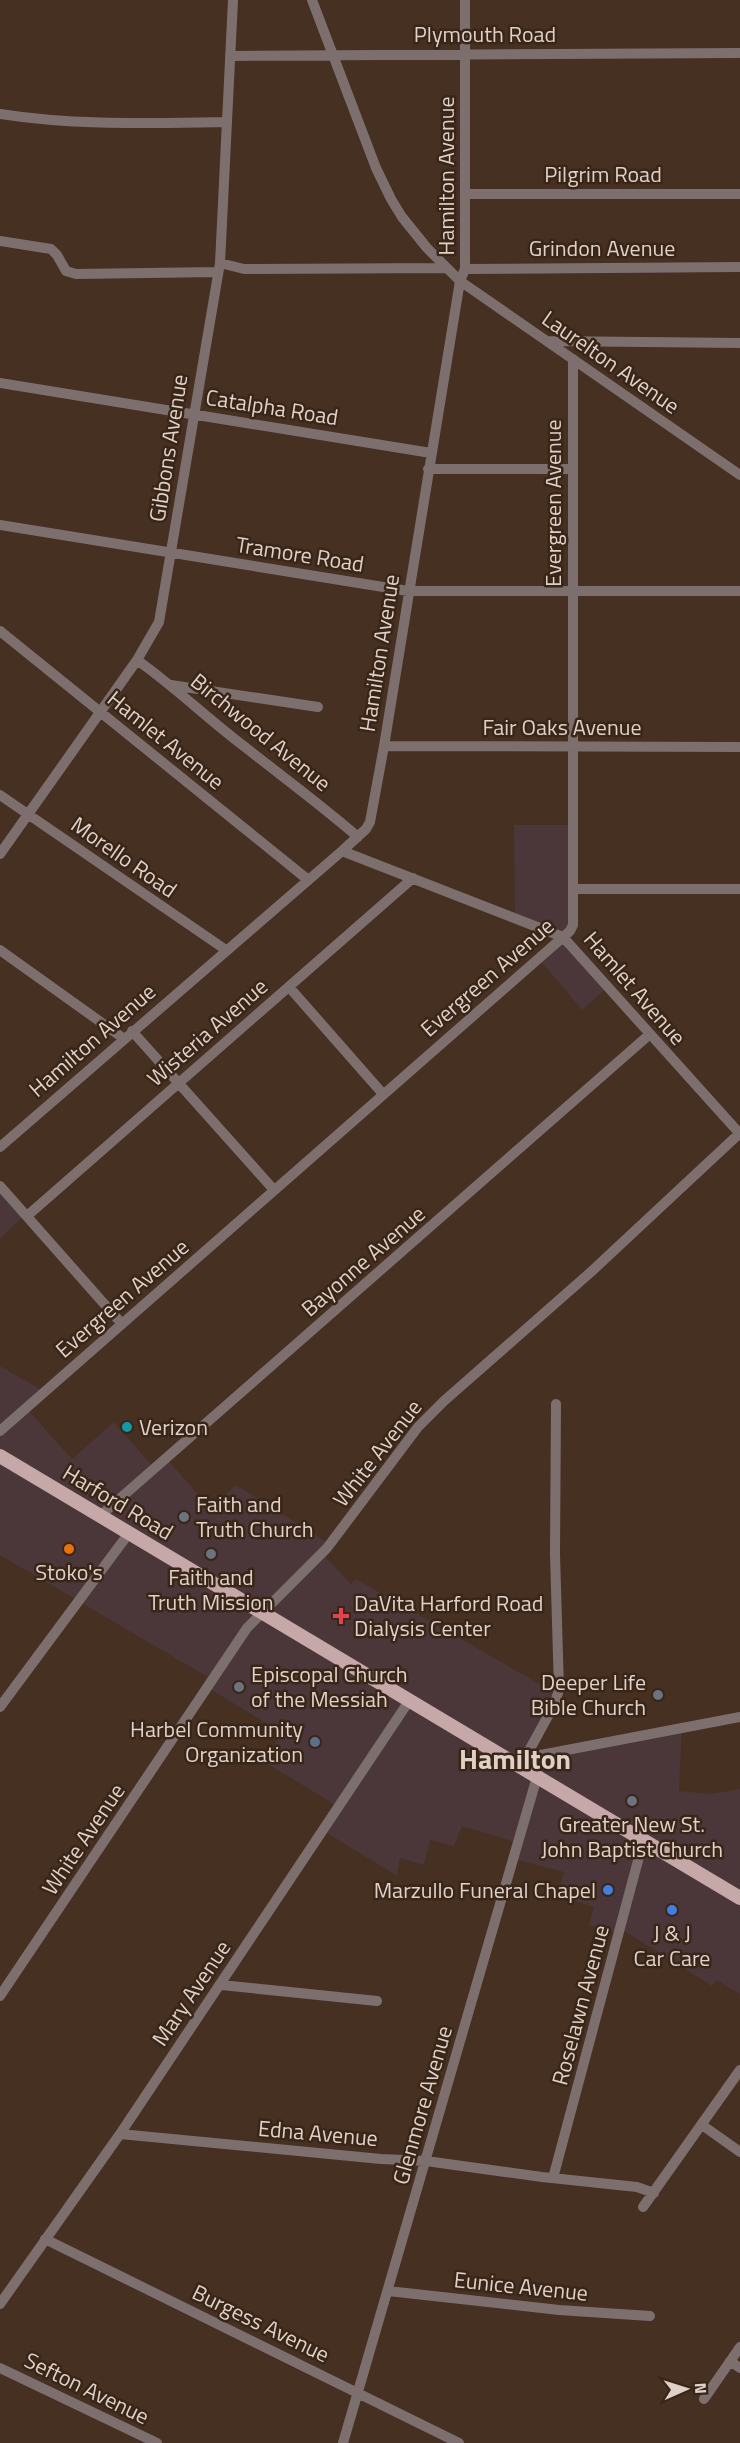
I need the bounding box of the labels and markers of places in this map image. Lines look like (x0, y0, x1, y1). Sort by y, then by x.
place label: Verizon (139, 1410, 208, 1444)
marker: Verizon (120, 1420, 134, 1434)
place label: Faith and Truth Church (196, 1487, 314, 1546)
marker: Faith and Truth Church (177, 1510, 191, 1524)
marker: Stoko's (62, 1542, 76, 1556)
marker: Faith and Truth Mission (204, 1547, 218, 1561)
place label: Stoko's (35, 1555, 103, 1589)
place label: Faith and Truth Mission (148, 1560, 274, 1619)
place label: DaVita Harford Road Dialysis Center (354, 1586, 544, 1645)
marker: DaVita Harford Road Dialysis Center (332, 1607, 350, 1625)
place label: Episcopal Church of the Messiah (251, 1657, 408, 1716)
place label: Deeper Life Bible Church (531, 1665, 646, 1724)
marker: Episcopal Church of the Messiah (232, 1680, 246, 1694)
marker: Deeper Life Bible Church (651, 1688, 665, 1702)
place label: Harbel Community Organization (130, 1712, 303, 1771)
marker: Harbel Community Organization (308, 1735, 322, 1749)
marker: Greater New St. John Baptist Church (625, 1794, 639, 1808)
place label: Greater New St. John Baptist Church (541, 1807, 723, 1866)
place label: Marzullo Funeral Chapel (374, 1873, 596, 1907)
marker: Marzullo Funeral Chapel (601, 1883, 615, 1897)
marker: J & J Car Care (665, 1903, 679, 1917)
place label: J & J Car Care (634, 1916, 710, 1975)

